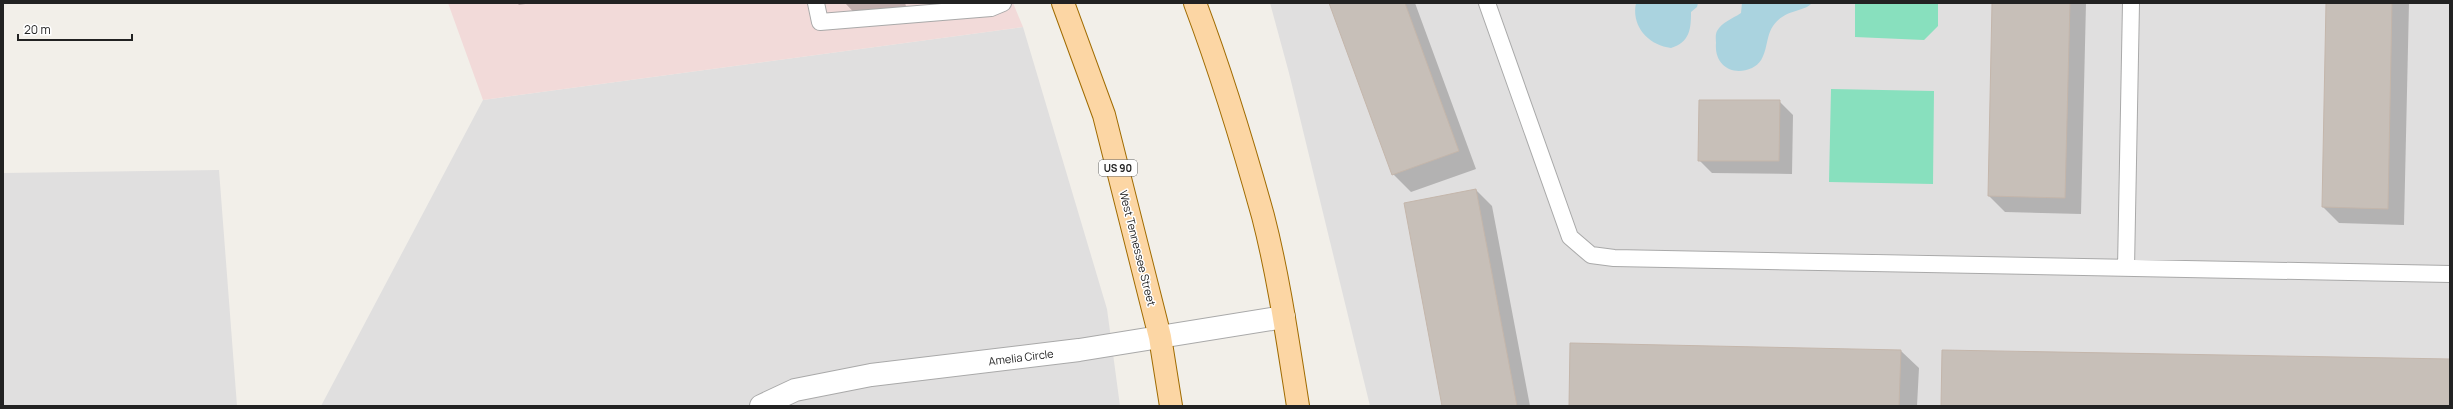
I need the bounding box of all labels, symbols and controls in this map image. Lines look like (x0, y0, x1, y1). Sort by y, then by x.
scale bar (18, 16, 132, 42)
text: 20 m (24, 21, 51, 38)
road number: US 90 (1099, 160, 1137, 176)
street label: West Tennessee Street (1116, 189, 1160, 307)
street label: Amelia Circle (988, 346, 1055, 368)

